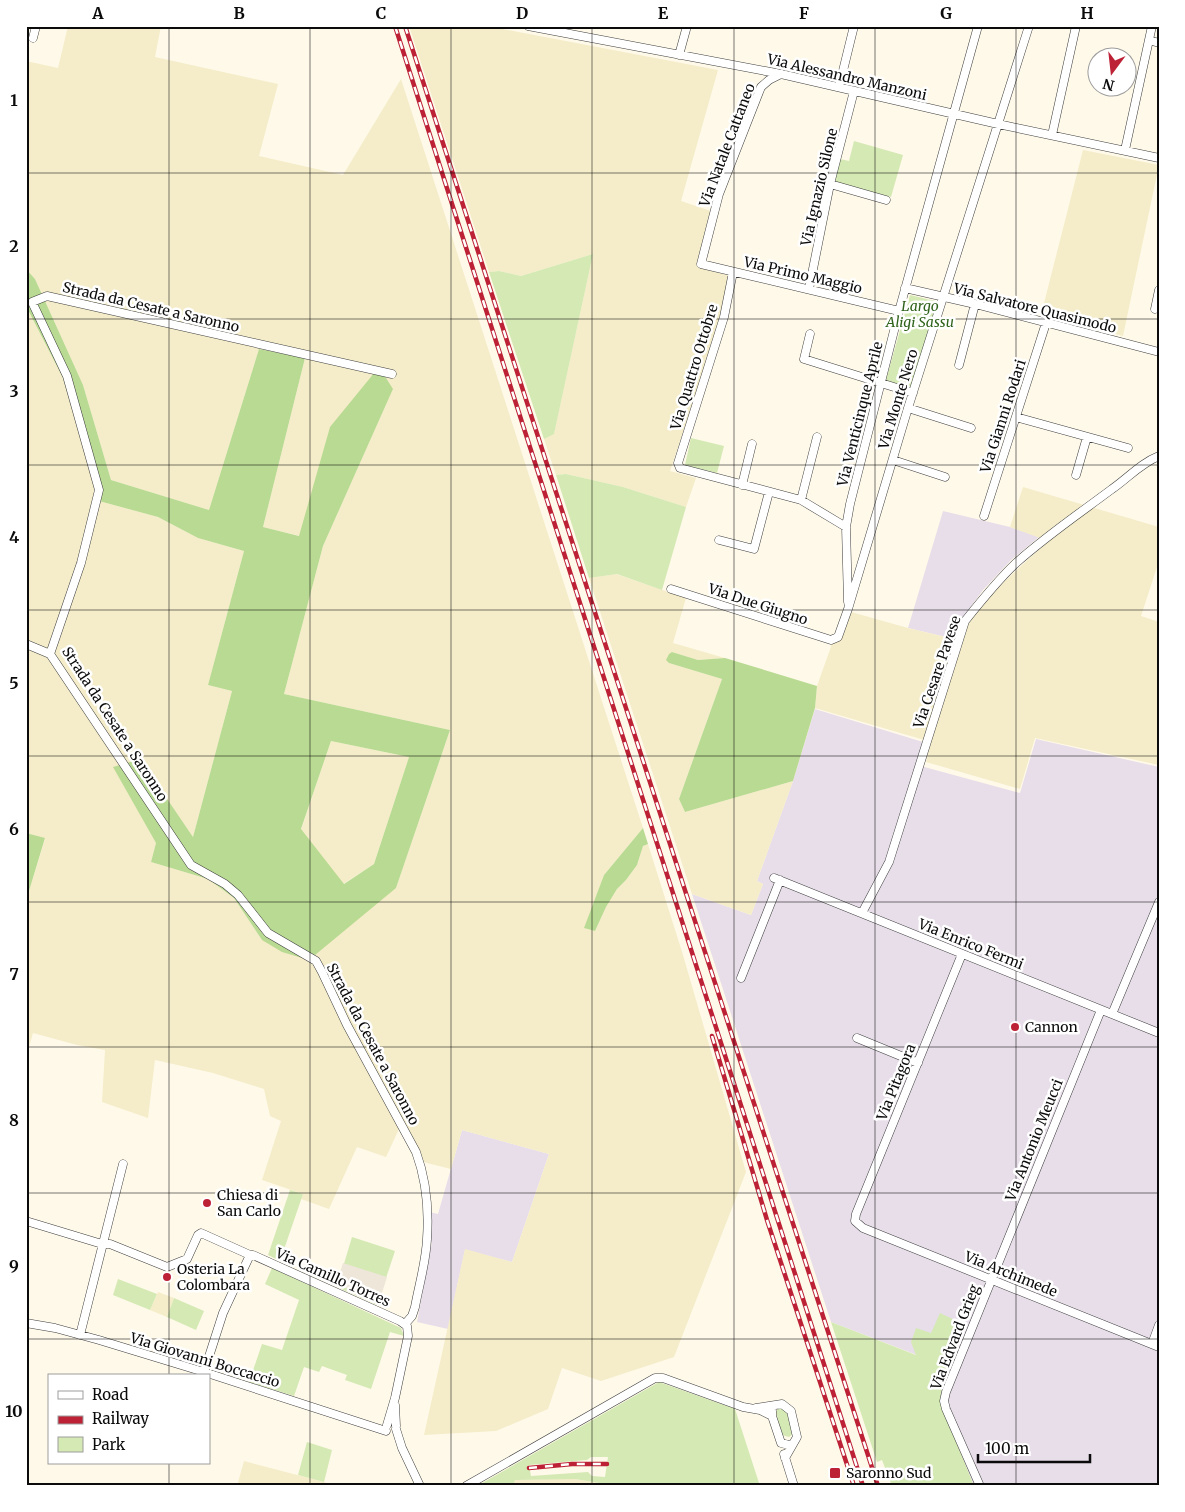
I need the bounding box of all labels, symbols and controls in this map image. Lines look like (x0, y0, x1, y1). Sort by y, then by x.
text: A (91, 3, 104, 23)
text: B (233, 3, 245, 23)
text: C (376, 3, 386, 23)
text: D (516, 3, 528, 23)
text: E (658, 3, 669, 23)
text: F (799, 3, 809, 23)
text: G (940, 3, 952, 23)
text: H (1080, 3, 1094, 23)
north arrow (1088, 48, 1138, 98)
street label: Via Alessandro Manzoni (765, 50, 929, 104)
text: N (1101, 74, 1116, 95)
street label: Via Natale Cattaneo (695, 81, 759, 210)
text: 1 (10, 90, 18, 110)
street label: Via Ignazio Silone (796, 126, 841, 249)
text: 2 (9, 236, 19, 256)
street label: Via Primo Maggio (741, 252, 864, 297)
street label: Strada da Cesate a Saronno (61, 278, 241, 336)
street label: Via Salvatore Quasimodo (951, 279, 1118, 337)
park label: Largo Aligi Sassu (885, 297, 954, 331)
street label: Via Quattro Ottobre (666, 302, 722, 433)
street label: Via Venticinque Aprile (833, 340, 887, 489)
street label: Via Monte Nero (874, 347, 922, 452)
street label: Via Gianni Rodari (976, 357, 1030, 476)
text: 3 (9, 381, 19, 401)
text: 4 (9, 527, 19, 547)
street label: Via Due Giugno (705, 579, 810, 629)
street label: Via Cesare Pavese (909, 613, 965, 732)
street label: Strada da Cesate a Saronno (58, 643, 172, 805)
text: 5 (9, 673, 19, 693)
text: 6 (9, 819, 19, 839)
street label: Via Enrico Fermi (915, 914, 1027, 973)
street label: Strada da Cesate a Saronno (323, 960, 423, 1128)
text: 7 (9, 964, 19, 984)
place label: Cannon (1025, 1018, 1078, 1036)
marker: Cannon (1009, 1021, 1021, 1033)
street label: Via Pitagora (872, 1041, 920, 1124)
street label: Via Antonio Meucci (1001, 1076, 1067, 1205)
text: 8 (9, 1110, 19, 1130)
place label: Chiesa di San Carlo (217, 1186, 281, 1220)
marker: Chiesa di San Carlo (201, 1197, 213, 1209)
street label: Via Camillo Torres (272, 1243, 393, 1310)
street label: Via Archimede (961, 1247, 1060, 1301)
text: 9 (9, 1256, 19, 1276)
place label: Osteria La Colombara (177, 1260, 250, 1294)
marker: Osteria La Colombara (161, 1271, 173, 1283)
street label: Via Edvard Grieg (926, 1281, 984, 1393)
street label: Via Giovanni Boccaccio (127, 1328, 282, 1391)
legend (48, 1374, 210, 1464)
text: Road (92, 1385, 128, 1404)
text: 10 (5, 1401, 23, 1421)
text: Railway (92, 1409, 149, 1428)
scale bar (978, 1432, 1090, 1464)
text: Park (92, 1435, 126, 1454)
text: 100 m (985, 1439, 1029, 1458)
place label: Saronno Sud (846, 1464, 932, 1482)
marker: Saronno Sud (828, 1466, 842, 1480)

